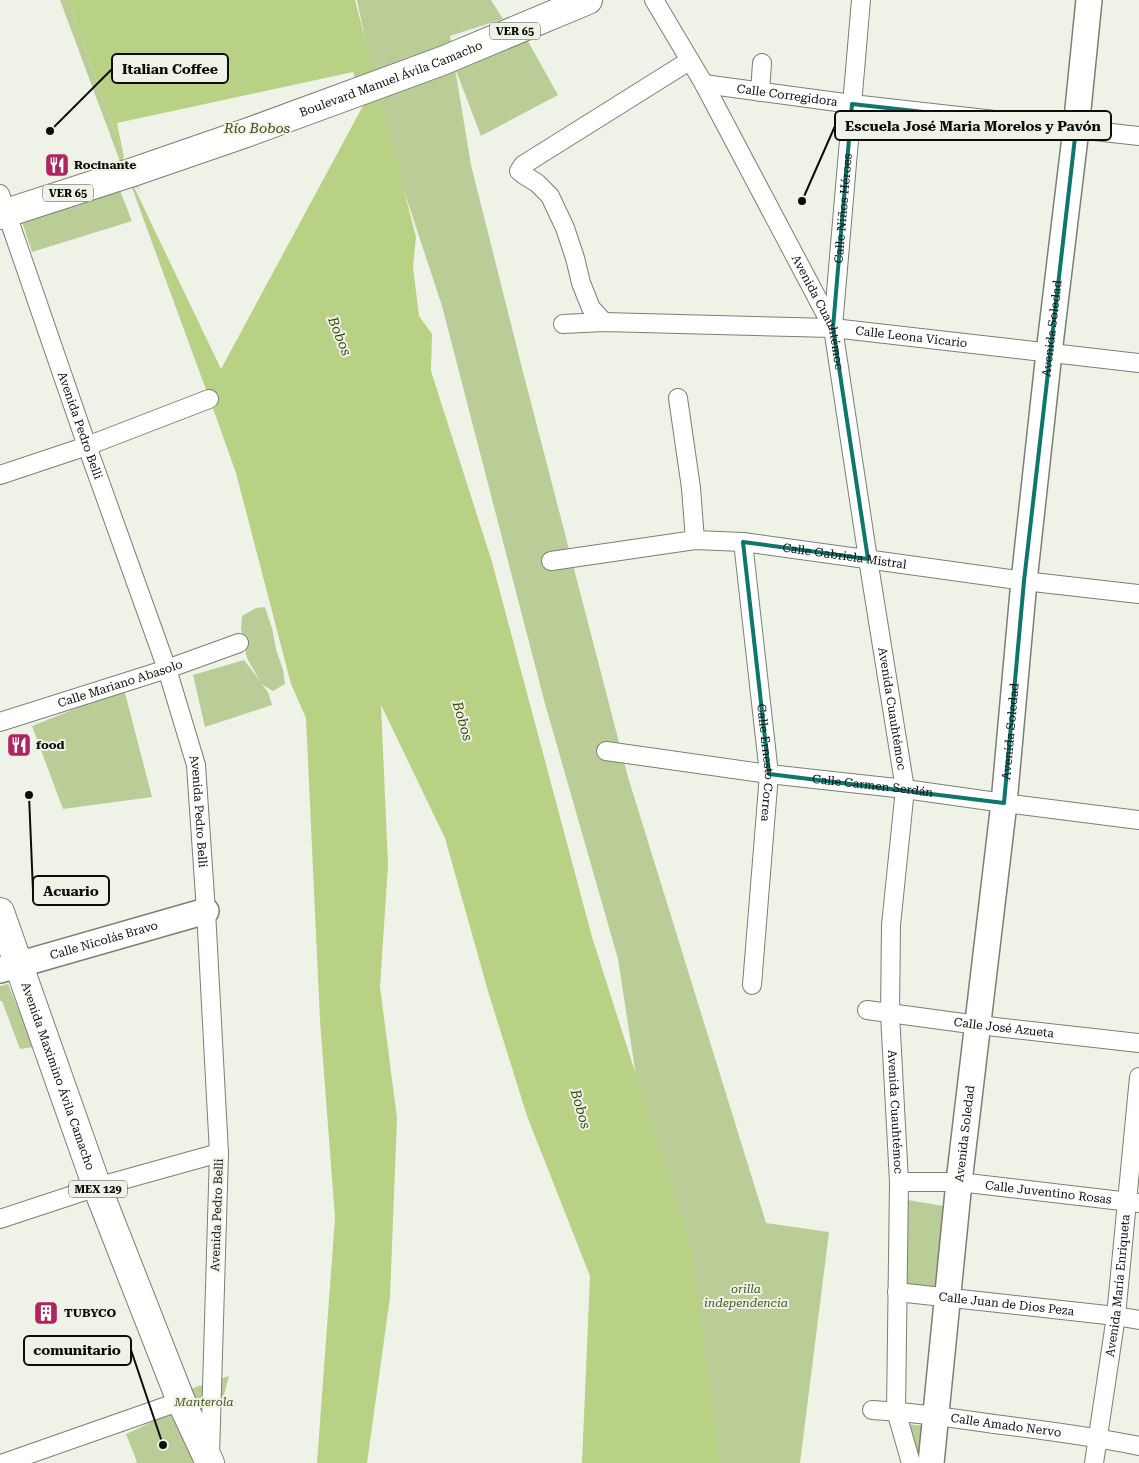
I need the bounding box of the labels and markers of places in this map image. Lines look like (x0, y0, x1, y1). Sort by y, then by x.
callout: Italian Coffee (112, 54, 228, 83)
callout: Escuela José Maria Morelos y Pavón (835, 111, 1111, 140)
restaurant icon: Rocinante (44, 152, 70, 178)
place label: Rocinante (74, 158, 136, 172)
restaurant icon: food (6, 732, 32, 758)
place label: food (36, 738, 64, 752)
callout: Acuario (33, 876, 109, 905)
building icon: TUBYCO (33, 1300, 59, 1326)
place label: TUBYCO (64, 1306, 116, 1320)
callout: comunitario (24, 1336, 131, 1365)

